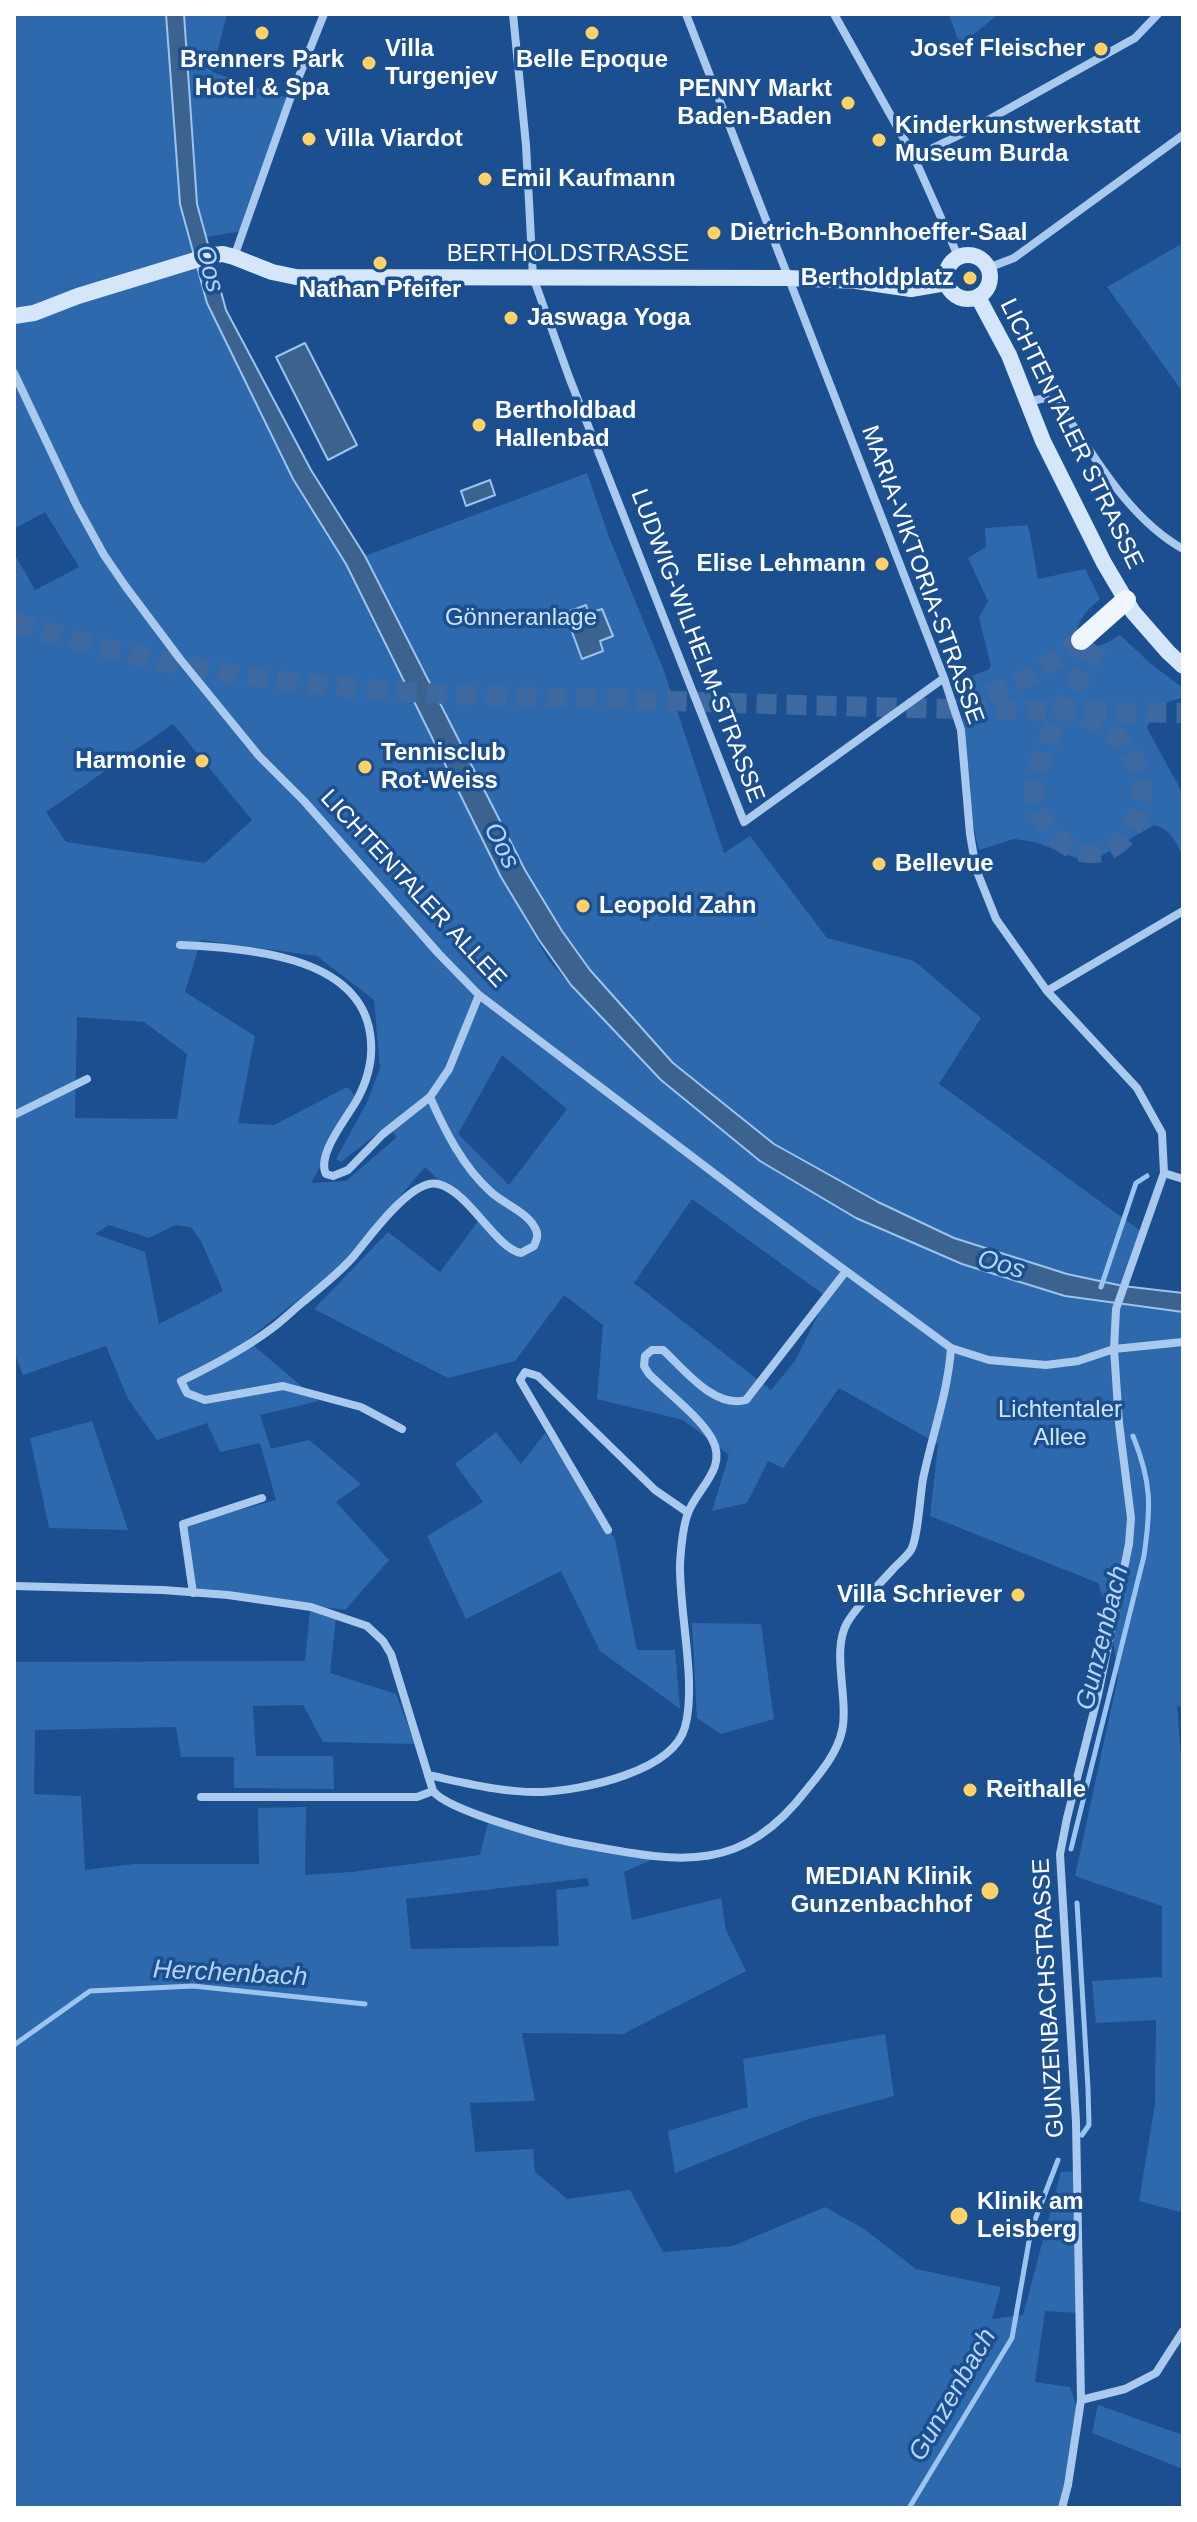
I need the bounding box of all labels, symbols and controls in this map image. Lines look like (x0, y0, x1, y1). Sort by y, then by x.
marker: Brenners Park Hotel & Spa (253, 24, 271, 42)
marker: Belle Epoque (583, 24, 601, 42)
place label: Villa Turgenjev (385, 35, 498, 91)
place label: Josef Fleischer (910, 35, 1085, 63)
marker: Josef Fleischer (1092, 40, 1110, 58)
place label: Brenners Park Hotel & Spa (180, 46, 344, 102)
place label: Belle Epoque (516, 46, 668, 74)
marker: Villa Turgenjev (360, 54, 378, 72)
place label: PENNY Markt Baden-Baden (677, 75, 832, 131)
marker: PENNY Markt Baden-Baden (839, 94, 857, 112)
place label: Kinderkunstwerkstatt Museum Burda (895, 112, 1140, 168)
place label: Villa Viardot (325, 125, 463, 153)
marker: Villa Viardot (300, 130, 318, 148)
marker: Kinderkunstwerkstatt Museum Burda (870, 131, 888, 149)
place label: Emil Kaufmann (501, 165, 676, 193)
marker: Emil Kaufmann (476, 170, 494, 188)
place label: Dietrich-Bonnhoeffer-Saal (730, 219, 1027, 247)
marker: Dietrich-Bonnhoeffer-Saal (705, 224, 723, 242)
street label: BERTHOLDSTRASSE (447, 240, 689, 268)
water label: Oos (188, 242, 230, 296)
marker: Nathan Pfeifer (371, 254, 389, 272)
place label: Bertholdplatz (801, 264, 954, 292)
marker: Bertholdplatz (961, 269, 979, 287)
place label: Nathan Pfeifer (299, 276, 461, 304)
street label: LICHTENTALER STRASSE (993, 294, 1149, 574)
place label: Jaswaga Yoga (527, 304, 691, 332)
marker: Jaswaga Yoga (502, 309, 520, 327)
place label: Bertholdbad Hallenbad (495, 397, 636, 453)
marker: Bertholdbad Hallenbad (470, 416, 488, 434)
street label: MARIA-VIKTORIA-STRASSE (854, 422, 990, 728)
street label: LUDWIG-WILHELM-STRASSE (624, 485, 770, 807)
place label: Elise Lehmann (697, 550, 866, 578)
marker: Elise Lehmann (873, 555, 891, 573)
park label: Gönneranlage (445, 604, 597, 632)
place label: Tennisclub Rot-Weiss (381, 739, 506, 795)
place label: Harmonie (75, 747, 186, 775)
marker: Harmonie (193, 752, 211, 770)
marker: Tennisclub Rot-Weiss (356, 758, 374, 776)
street label: LICHTENTALER ALLEE (314, 784, 512, 994)
water label: Oos (476, 818, 526, 874)
place label: Bellevue (895, 850, 994, 878)
marker: Bellevue (870, 855, 888, 873)
place label: Leopold Zahn (599, 892, 756, 920)
marker: Leopold Zahn (574, 897, 592, 915)
water label: Oos (974, 1243, 1028, 1287)
park label: Lichtentaler Allee (998, 1396, 1122, 1452)
water label: Gunzenbach (1070, 1563, 1136, 1713)
place label: Villa Schriever (837, 1581, 1002, 1609)
marker: Villa Schriever (1009, 1586, 1027, 1604)
place label: Reithalle (986, 1776, 1086, 1804)
marker: Reithalle (961, 1781, 979, 1799)
street label: GUNZENBACHSTRASSE (1027, 1857, 1071, 2139)
place label: MEDIAN Klinik Gunzenbachhof (791, 1863, 972, 1919)
marker: MEDIAN Klinik Gunzenbachhof (979, 1880, 1001, 1902)
water label: Herchenbach (152, 1954, 308, 1994)
place label: Klinik am Leisberg (977, 2188, 1084, 2244)
marker: Klinik am Leisberg (948, 2205, 970, 2227)
water label: Gunzenbach (903, 2323, 1003, 2467)

